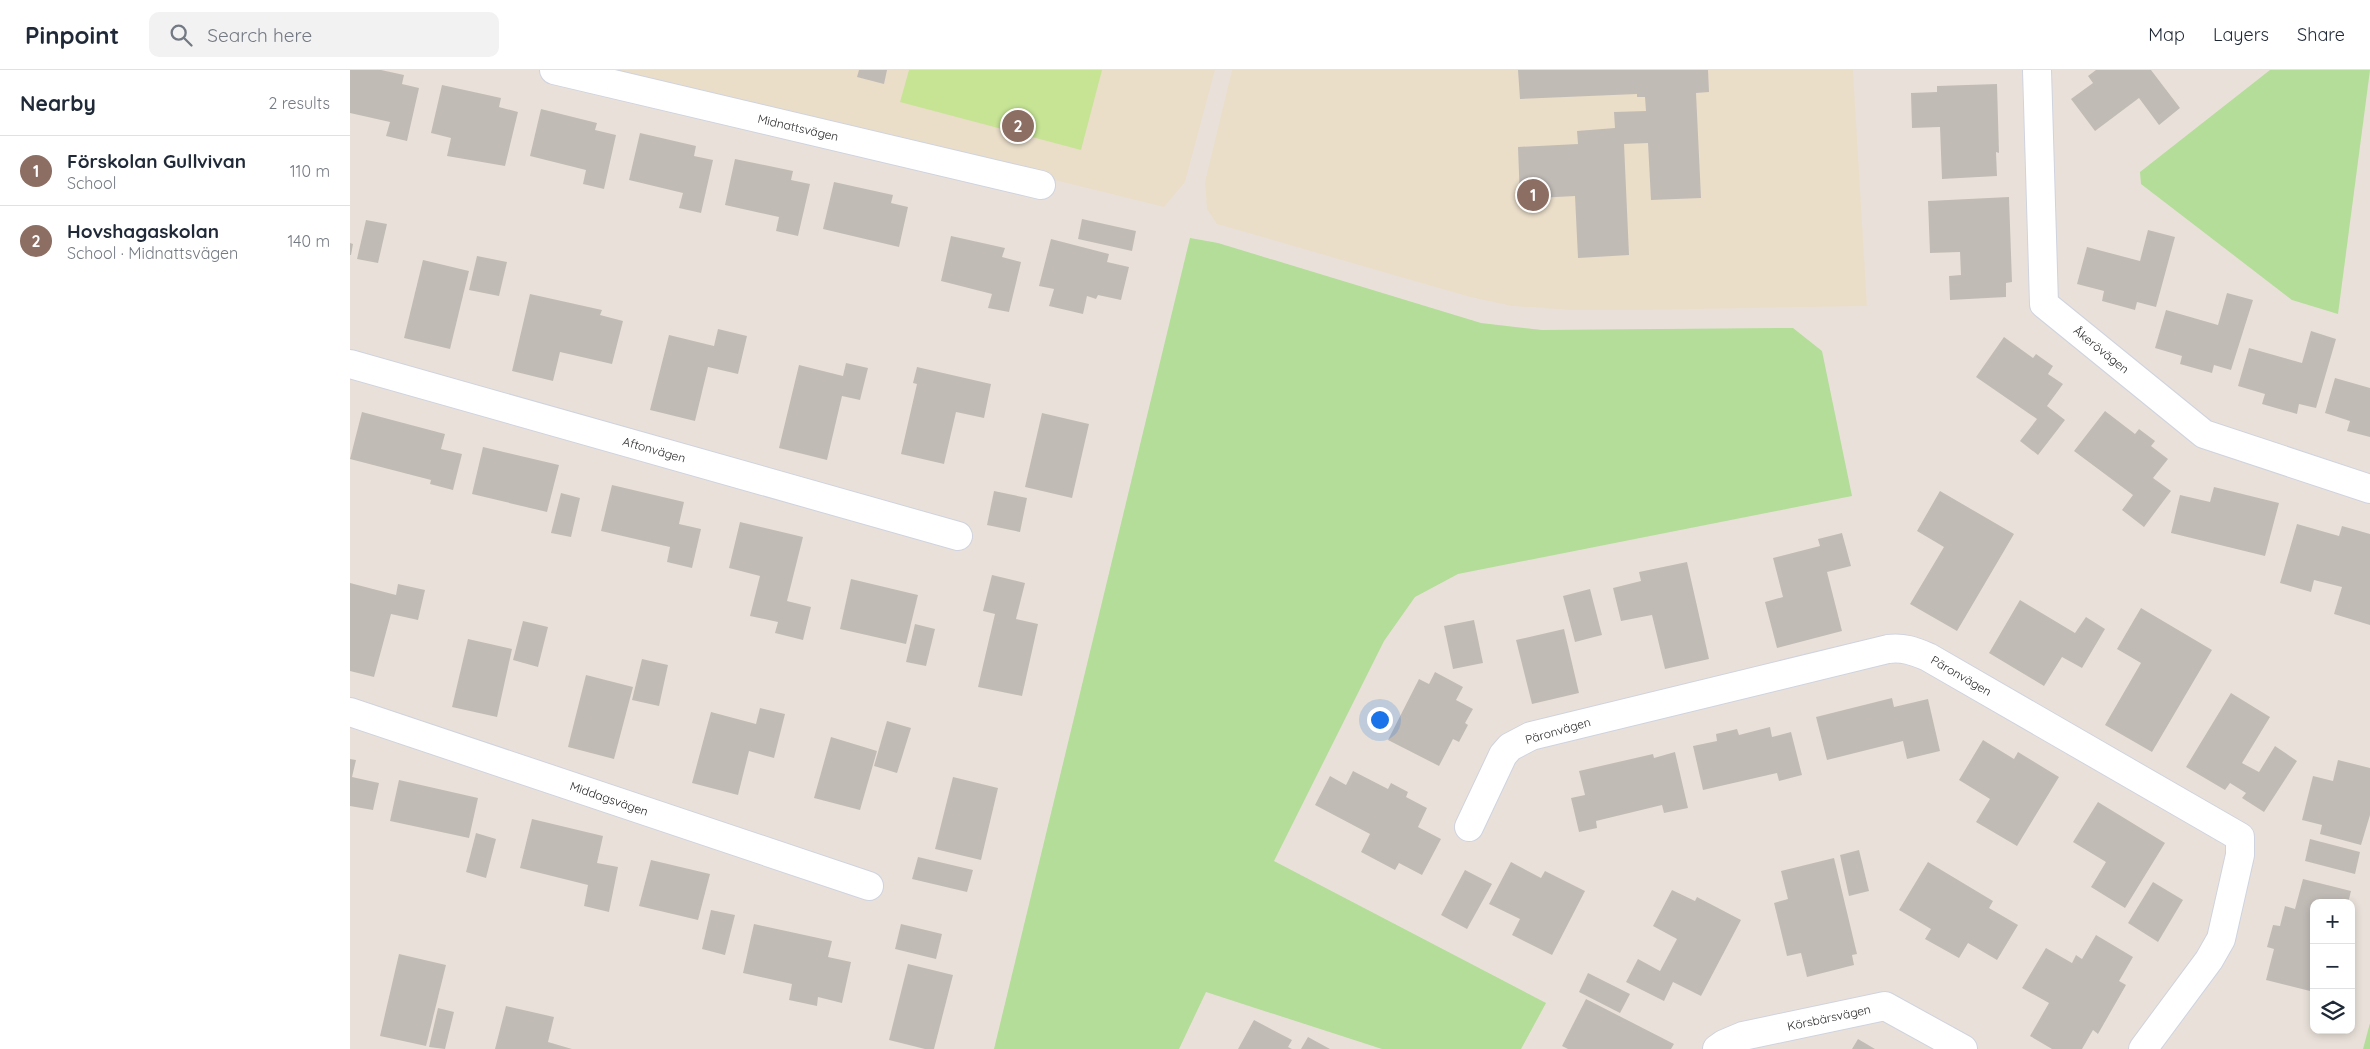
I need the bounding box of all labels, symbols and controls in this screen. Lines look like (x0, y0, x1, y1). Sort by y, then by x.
search box (149, 12, 499, 57)
text: Pinpoint (25, 20, 119, 50)
icon: search (167, 21, 195, 49)
text: Search here (207, 23, 312, 47)
text: Map (2148, 23, 2185, 46)
text: Layers (2213, 23, 2269, 46)
text: Share (2297, 23, 2345, 46)
text: Nearby (20, 90, 96, 116)
text: 2 results (268, 93, 330, 113)
pin: 2 (1002, 107, 1034, 145)
street label: Midnattsvägen (756, 111, 840, 144)
text: Förskolan Gullvivan (67, 149, 246, 173)
text: 1 (33, 161, 39, 181)
text: 110 m (290, 161, 330, 181)
text: School (67, 173, 116, 193)
pin: 1 (1517, 176, 1549, 214)
text: Hovshagaskolan (67, 219, 219, 243)
text: 2 (31, 231, 41, 251)
text: 140 m (287, 231, 330, 251)
text: School · Midnattsvägen (67, 243, 238, 263)
street label: Åkerövägen (2071, 323, 2132, 377)
street label: Aftonvägen (621, 433, 687, 466)
street label: Päronvägen (1928, 652, 1994, 699)
your location (1367, 707, 1393, 733)
street label: Päronvägen (1523, 714, 1592, 747)
street label: Middagsvägen (568, 778, 650, 819)
map controls (2310, 899, 2355, 1034)
button: + (2310, 899, 2355, 944)
button: − (2310, 944, 2355, 989)
button: layers (2310, 989, 2355, 1034)
street label: Körsbärsvägen (1786, 1001, 1872, 1034)

